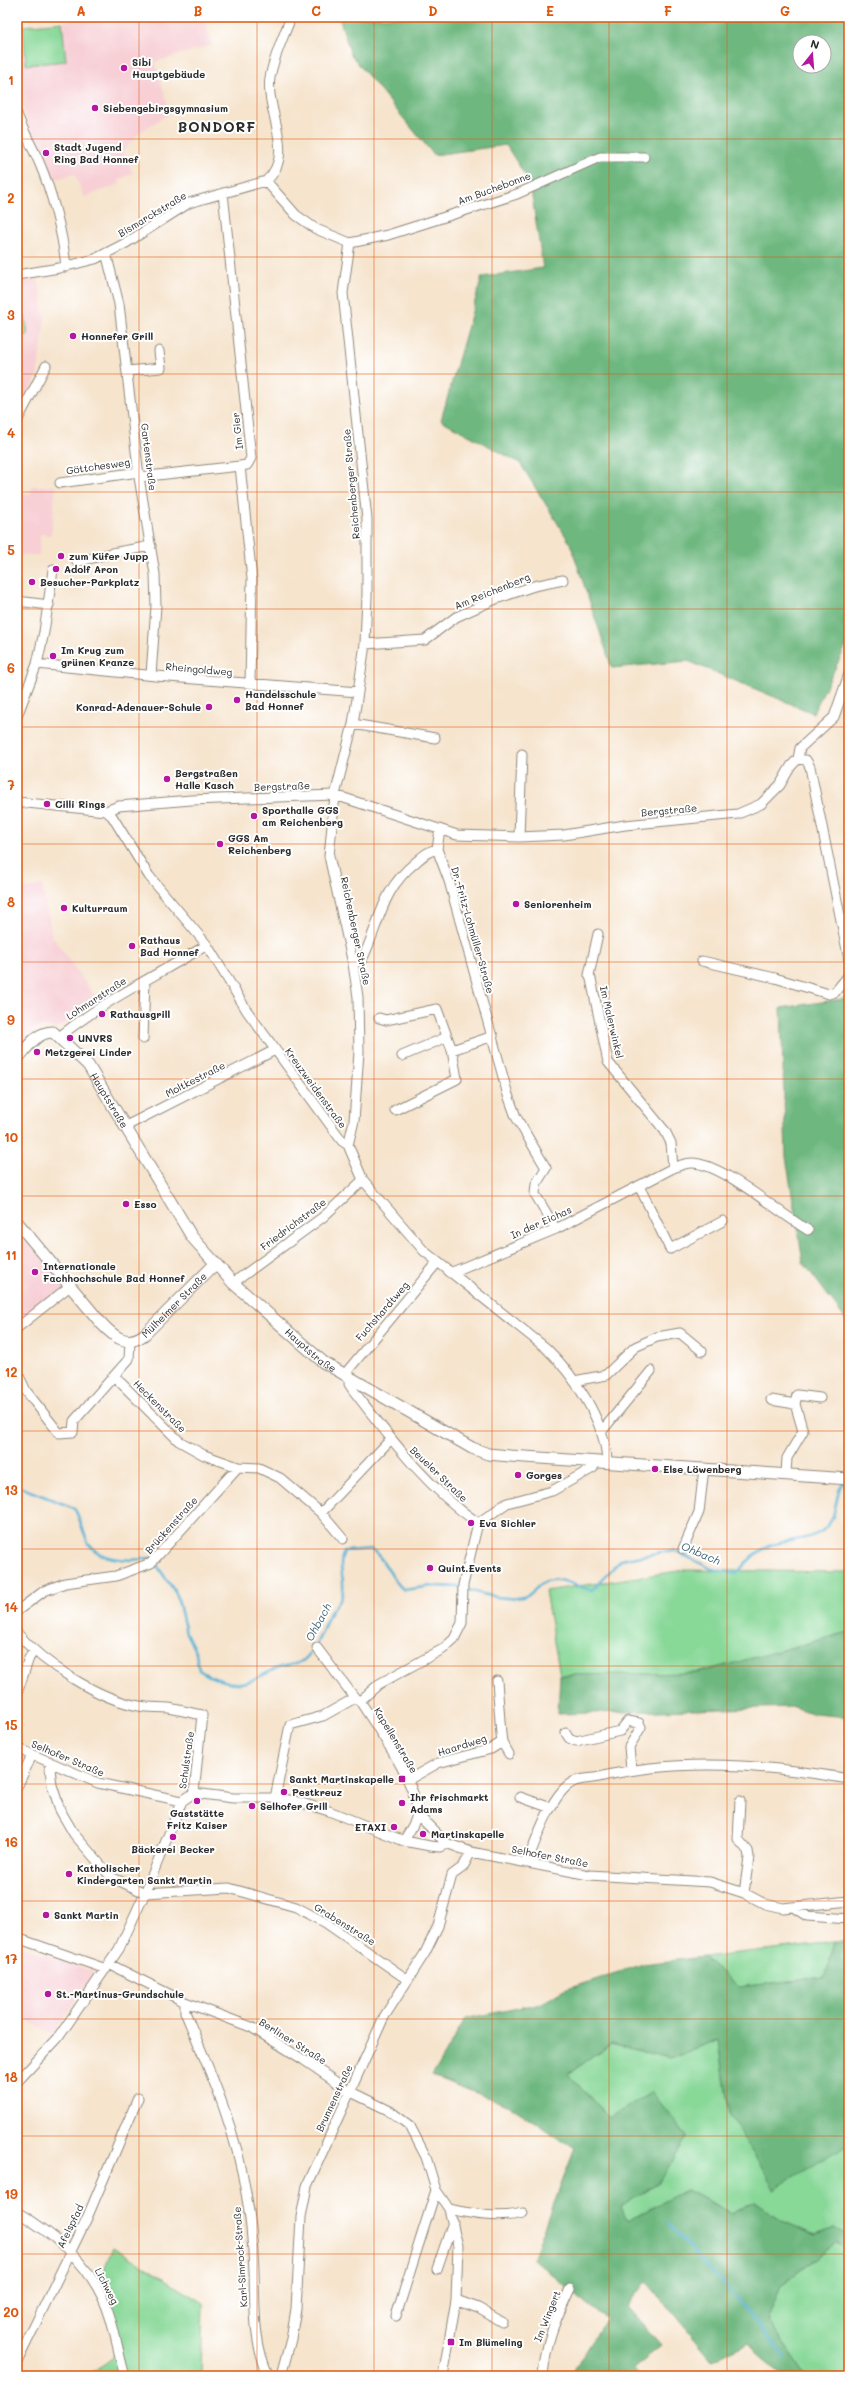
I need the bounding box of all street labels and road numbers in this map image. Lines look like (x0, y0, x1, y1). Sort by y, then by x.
street label: Am Buchebonne (455, 168, 533, 208)
street label: Bismarckstraße (115, 188, 189, 240)
street label: Im Gier (228, 412, 246, 450)
street label: Gartenstraße (138, 422, 160, 492)
street label: Reichenberger Straße (339, 428, 363, 540)
street label: Göttchesweg (65, 455, 131, 477)
street label: Am Reichenberg (452, 569, 532, 613)
street label: Rheingoldweg (165, 659, 233, 679)
street label: Bergstraße (254, 778, 310, 794)
street label: Bergstraße (640, 801, 698, 819)
street label: Dr.-Fritz-Lohmüller-Straße (448, 865, 498, 995)
street label: Reichenberger Straße (338, 875, 374, 987)
street label: Lohmarstraße (63, 973, 129, 1023)
street label: Im Malerwinkel (597, 984, 627, 1060)
street label: Kreuzweidenstraße (282, 1045, 350, 1131)
street label: Moltkestraße (163, 1058, 227, 1100)
street label: Hauptstraße (87, 1070, 132, 1131)
street label: Friedrichstraße (257, 1195, 329, 1253)
street label: In der Eichas (508, 1202, 574, 1242)
street label: Mülheimer Straße (138, 1269, 210, 1341)
street label: Fuchshardtweg (352, 1278, 412, 1344)
street label: Hauptstraße (282, 1325, 339, 1375)
street label: Heckenstraße (131, 1377, 189, 1435)
street label: Beueler Straße (407, 1443, 471, 1505)
street label: Brückenstraße (141, 1493, 201, 1557)
street label: Kapellenstraße (371, 1704, 421, 1776)
street label: Schulstraße (175, 1730, 197, 1790)
street label: Haardweg (436, 1731, 488, 1759)
street label: Selhofer Straße (29, 1736, 107, 1780)
street label: Selhofer Straße (510, 1842, 590, 1870)
street label: Grabenstraße (312, 1900, 378, 1948)
street label: Berliner Straße (257, 2015, 329, 2067)
street label: Brunnenstraße (312, 2062, 356, 2134)
street label: Afelspfad (53, 2202, 87, 2250)
street label: Karl-Simrock-Straße (229, 2206, 251, 2308)
street label: Lichweg (92, 2265, 122, 2307)
street label: Im Wingert (530, 2288, 564, 2344)

